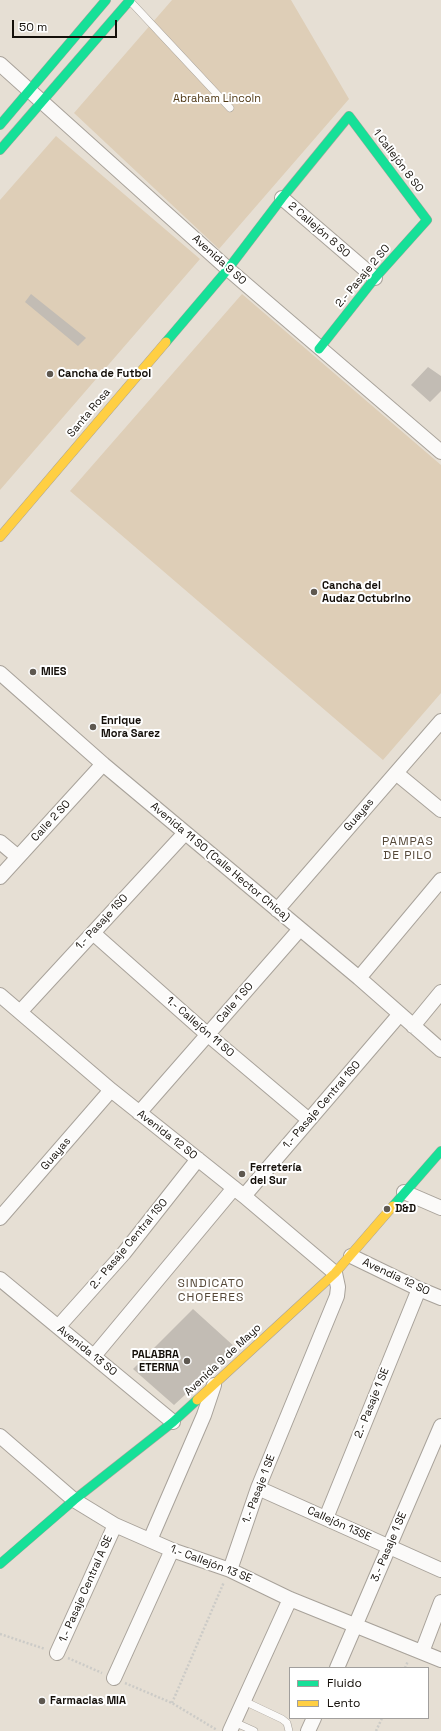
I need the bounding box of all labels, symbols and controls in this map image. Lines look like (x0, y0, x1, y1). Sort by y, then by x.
scale bar (14, 12, 119, 38)
text: 50 m (19, 19, 47, 35)
park label: Abraham Lincoln (173, 92, 261, 106)
street label: 1 Callejón 8 SO (370, 127, 426, 195)
street label: 2 Callejón 8 SO (285, 200, 353, 260)
street label: Avenida 9 SO (189, 232, 249, 288)
street label: 2.- Pasaje 2 SO (333, 242, 393, 310)
place label: Cancha de Futbol (58, 367, 151, 381)
marker: Cancha de Futbol (45, 369, 55, 379)
street label: Santa Rosa (65, 386, 113, 440)
place label: Cancha del Audaz Octubrino (322, 579, 411, 605)
marker: Cancha del Audaz Octubrino (309, 587, 319, 597)
place label: MIES (41, 665, 66, 679)
marker: MIES (28, 667, 38, 677)
place label: Enrique Mora Sarez (101, 714, 160, 740)
marker: Enrique Mora Sarez (88, 722, 98, 732)
street label: Guayas (341, 796, 377, 834)
street label: Calle 2 SO (29, 798, 73, 844)
street label: Avenida 11 SO (Calle Hector Chica) (148, 800, 292, 924)
district label: PAMPAS DE PILO (382, 835, 434, 863)
street label: 1.- Pasaje 1SO (73, 892, 131, 952)
street label: Calle 1 SO (214, 980, 256, 1026)
street label: 1.- Callejón 11 SO (163, 994, 237, 1060)
street label: 1.- Pasaje Central 1SO (280, 1058, 364, 1152)
street label: Avenida 12 SO (134, 1107, 200, 1163)
street label: Guayas (38, 1135, 74, 1173)
place label: Ferretería del Sur (250, 1161, 302, 1187)
marker: Ferretería del Sur (237, 1169, 247, 1179)
street label: 2.- Pasaje Central 1SO (87, 1196, 171, 1292)
place label: D&D (395, 1202, 416, 1216)
marker: D&D (382, 1204, 392, 1214)
street label: Avendia 12 SO (360, 1256, 432, 1298)
district label: SINDICATO CHOFERES (177, 1277, 245, 1305)
street label: Avenida 9 de Mayo (182, 1321, 264, 1399)
street label: Avenida 13 SO (55, 1323, 119, 1379)
place label: PALABRA ETERNA (132, 1348, 179, 1374)
marker: PALABRA ETERNA (182, 1356, 192, 1366)
street label: 2.- Pasaje 1 SE (352, 1366, 392, 1440)
street label: 1.- Pasaje 1 SE (240, 1453, 278, 1525)
street label: Callejón 13SE (305, 1504, 373, 1544)
street label: 3.- Pasaje 1 SE (368, 1510, 410, 1584)
street label: 1.- Pasaje Central A SE (56, 1533, 116, 1645)
street label: 1.- Callejón 13 SE (168, 1542, 254, 1586)
legend (289, 1667, 429, 1719)
text: Fluido (327, 1675, 362, 1691)
place label: Farmacias MIA (50, 1694, 126, 1708)
text: Lento (327, 1695, 361, 1711)
marker: Farmacias MIA (37, 1696, 47, 1706)

